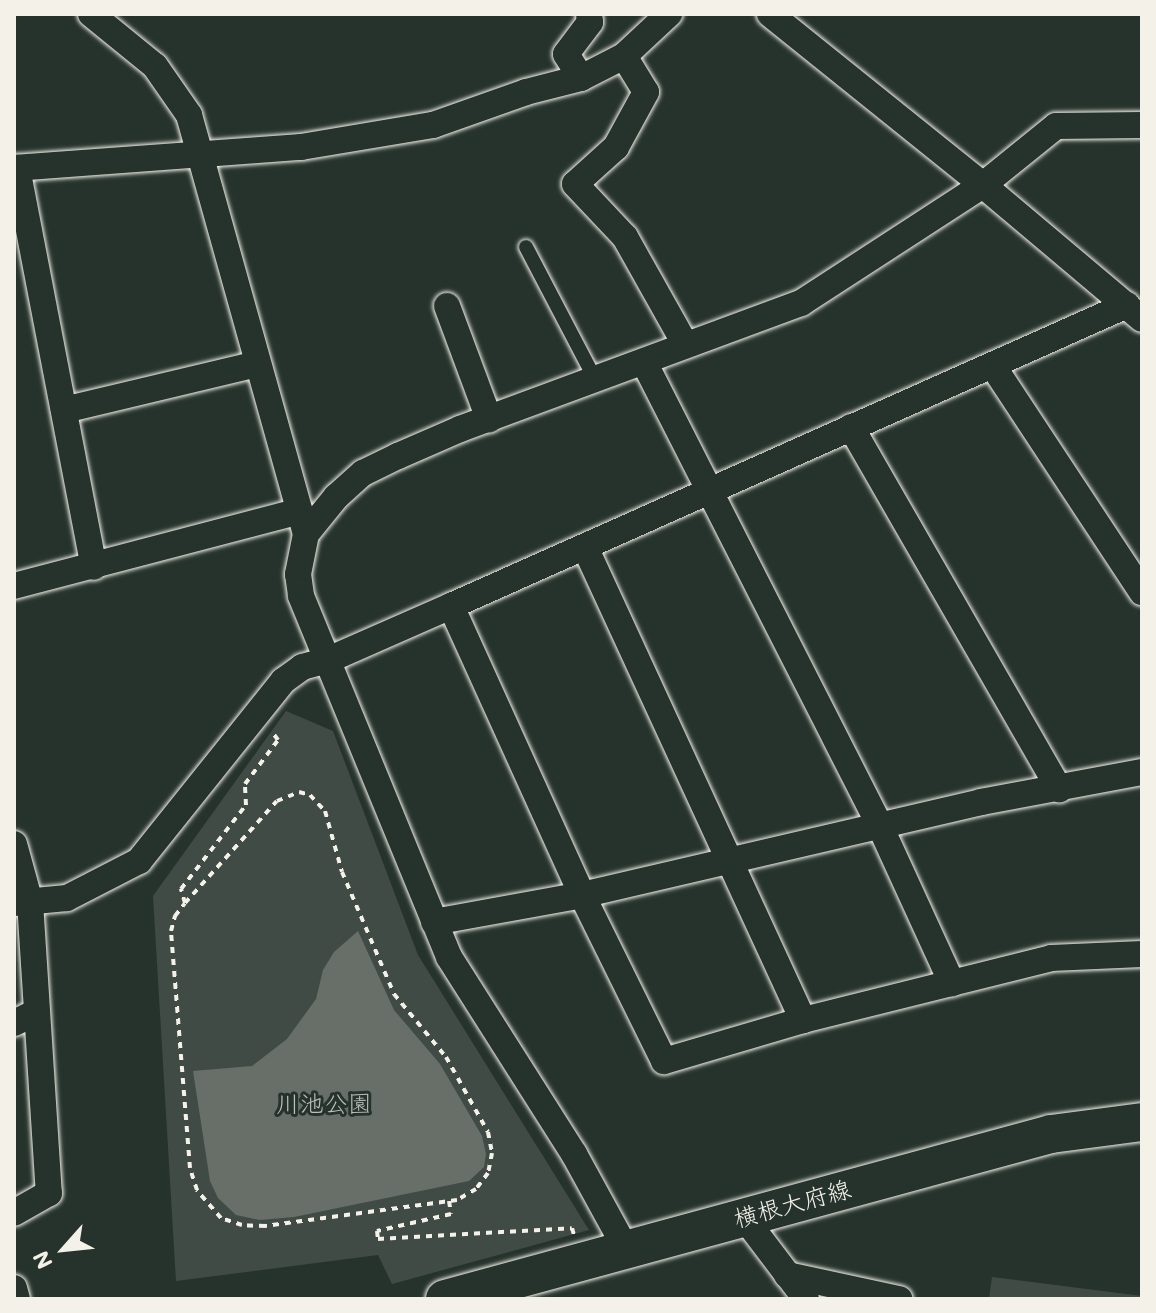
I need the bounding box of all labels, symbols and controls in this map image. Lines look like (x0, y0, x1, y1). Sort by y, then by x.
park label: 川池公園 (276, 1089, 372, 1117)
street label: 横根大府線 (730, 1174, 854, 1232)
north arrow (24, 1209, 104, 1289)
text: N (25, 1246, 59, 1274)

